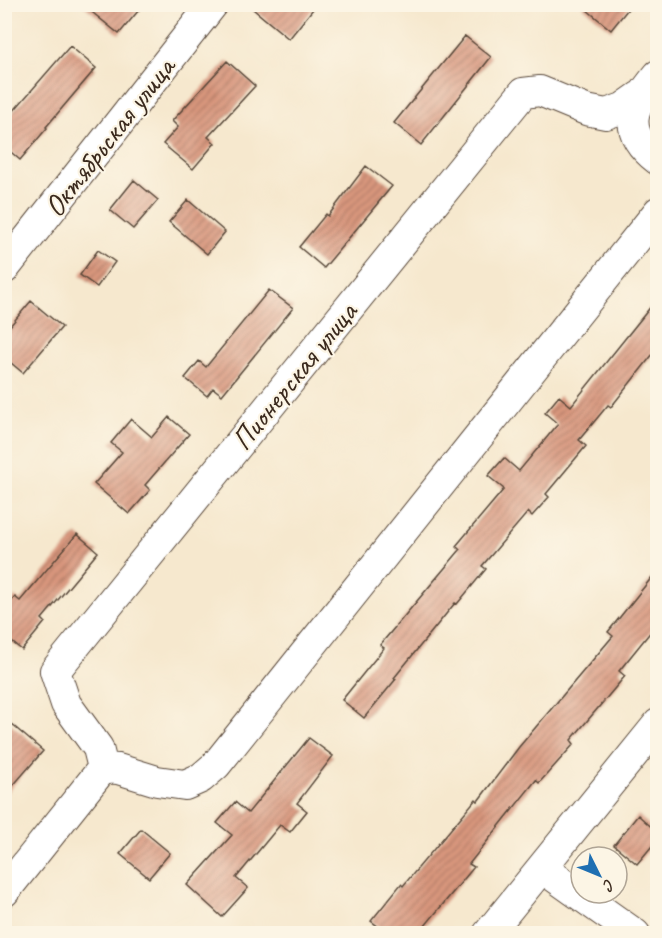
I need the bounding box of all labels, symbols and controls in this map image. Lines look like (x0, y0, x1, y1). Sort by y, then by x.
street label: Октябрьская улица (35, 48, 185, 224)
street label: Пионерская улица (223, 293, 366, 458)
north arrow (569, 845, 629, 905)
text: С (598, 875, 619, 896)

